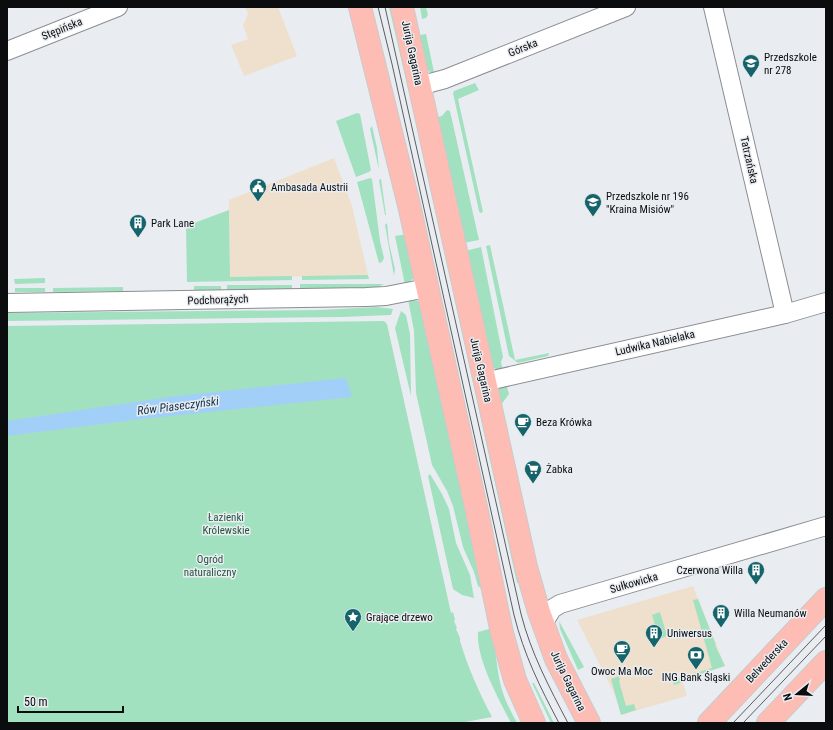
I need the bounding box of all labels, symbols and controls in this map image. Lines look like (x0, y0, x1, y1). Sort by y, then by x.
street label: Stępińska (40, 15, 84, 43)
street label: Jurija Gagarina (399, 20, 425, 86)
street label: Górska (506, 36, 540, 60)
place label: Przedszkole nr 278 (764, 51, 817, 77)
school or university icon: Przedszkole nr 278 (741, 53, 761, 78)
street label: Tatrzańska (737, 135, 761, 185)
public building icon: Ambasada Austrii (248, 177, 268, 202)
place label: Ambasada Austrii (271, 181, 348, 194)
place label: Przedszkole nr 196 "Kraina Misiów" (606, 190, 689, 216)
school or university icon: Przedszkole nr 196 "Kraina Misiów" (583, 192, 603, 217)
building icon: Park Lane (128, 213, 148, 238)
place label: Park Lane (151, 217, 194, 230)
street label: Podchorążych (187, 292, 249, 308)
street label: Ludwika Nabielaka (614, 328, 696, 358)
street label: Jurija Gagarina (467, 337, 495, 403)
water label: Rów Piaseczyński (136, 394, 220, 418)
cafe icon: Beza Krówka (513, 412, 533, 437)
place label: Beza Krówka (536, 416, 592, 429)
supermarket icon: Żabka (523, 459, 543, 484)
place label: Żabka (546, 463, 573, 476)
park label: Łazienki Królewskie (202, 511, 250, 537)
park label: Ogród naturaliczny (184, 553, 237, 579)
building icon: Czerwona Willa (746, 560, 766, 585)
place label: Czerwona Willa (676, 564, 743, 577)
street label: Sułkowicka (609, 570, 659, 596)
building icon: Willa Neumanów (711, 603, 731, 628)
place icon: Grające drzewo (343, 607, 363, 632)
place label: Willa Neumanów (734, 607, 807, 620)
place label: Grające drzewo (366, 611, 433, 624)
building icon: Uniwersus (644, 623, 664, 648)
place label: Uniwersus (667, 627, 712, 640)
street label: Belwederska (743, 636, 791, 686)
cafe icon: Owoc Ma Moc (612, 639, 632, 664)
bank icon: ING Bank Śląski (686, 645, 706, 670)
street label: Jurija Gagarina (548, 649, 588, 713)
place label: Owoc Ma Moc (591, 665, 653, 678)
place label: ING Bank Śląski (662, 671, 730, 684)
north arrow (777, 674, 817, 714)
scale bar (18, 688, 123, 714)
text: N (781, 691, 795, 702)
text: 50 m (24, 695, 48, 709)

